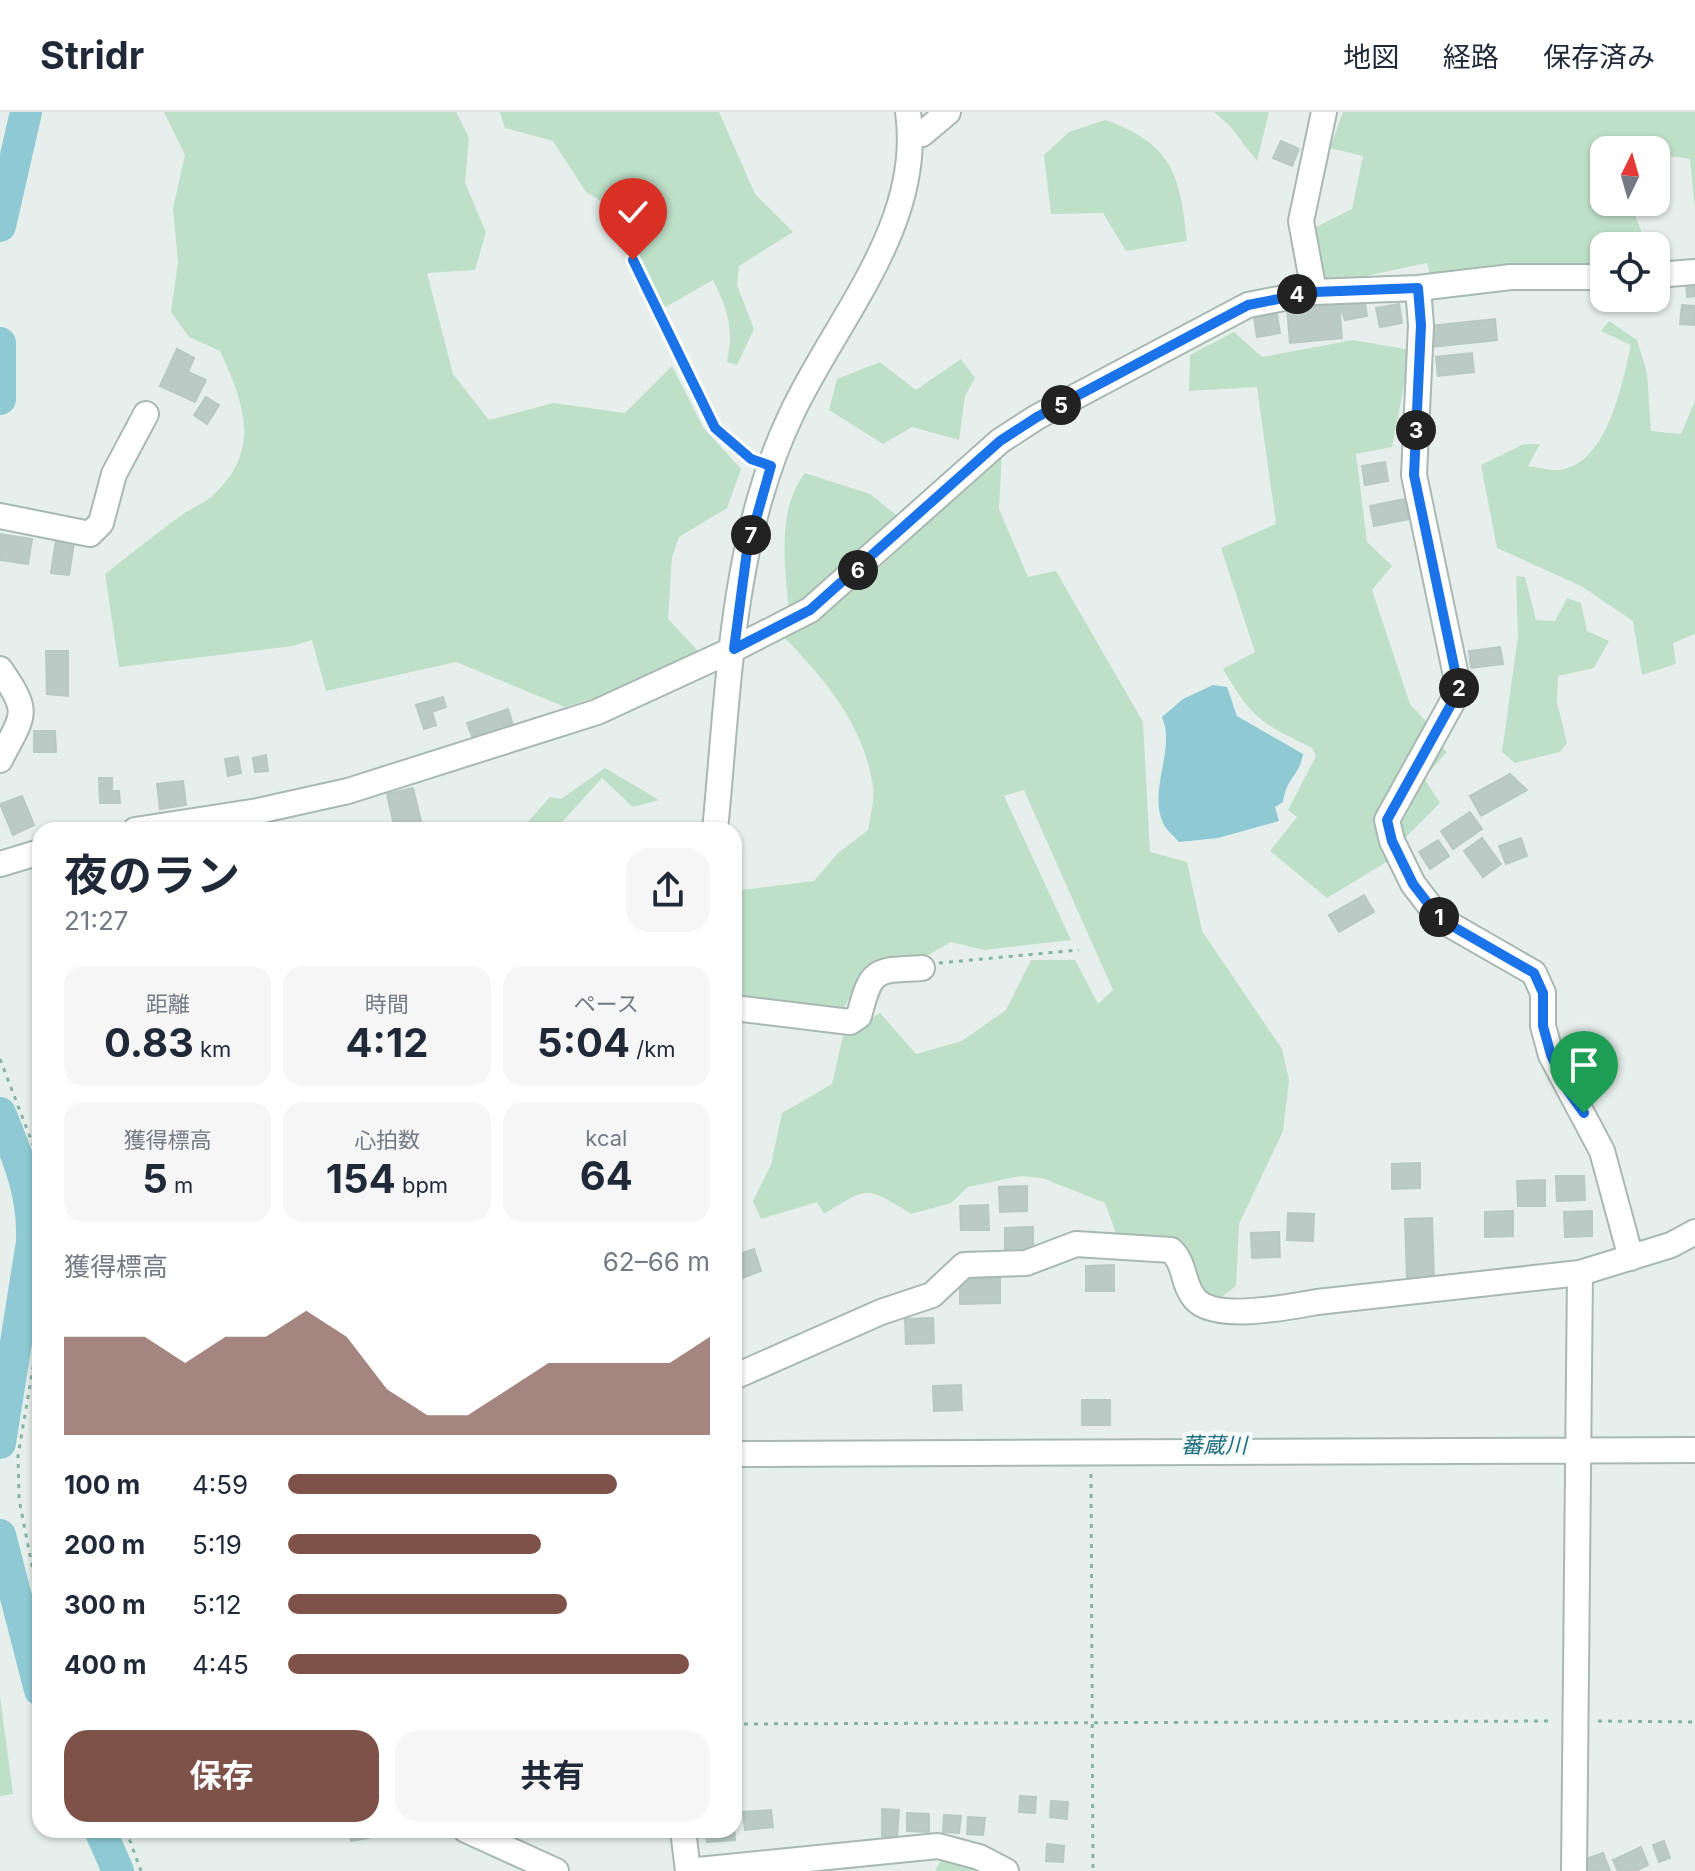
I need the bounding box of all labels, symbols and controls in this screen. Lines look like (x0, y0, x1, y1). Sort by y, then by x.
text: Stridr (40, 32, 144, 78)
text: 地図 (1343, 40, 1399, 74)
text: 経路 (1443, 40, 1499, 74)
text: 保存済み (1543, 40, 1655, 74)
north arrow (1590, 136, 1670, 216)
map controls (1590, 136, 1670, 312)
pin (599, 178, 667, 260)
icon: check (611, 190, 655, 234)
button: locate (1590, 232, 1670, 312)
pin: 4 (1277, 274, 1317, 314)
text: 4 (1290, 281, 1304, 307)
pin: 5 (1041, 385, 1081, 425)
text: 5 (1054, 392, 1068, 418)
pin: 3 (1396, 410, 1436, 450)
text: 3 (1409, 417, 1423, 443)
pin: 7 (731, 515, 771, 555)
text: 7 (745, 522, 757, 548)
pin: 6 (838, 550, 878, 590)
text: 6 (851, 557, 865, 583)
pin: 2 (1439, 668, 1479, 708)
text: 2 (1452, 675, 1466, 701)
text: 夜のラン (64, 848, 240, 902)
button: share (626, 848, 710, 932)
pin: 1 (1419, 897, 1459, 937)
text: 1 (1434, 904, 1444, 930)
text: 21:27 (64, 905, 129, 936)
text: 距離 (146, 991, 190, 1017)
text: 時間 (365, 991, 409, 1017)
text: ペース (574, 991, 639, 1017)
text: 0.83 (104, 1018, 194, 1067)
text: 4:12 (346, 1018, 428, 1067)
text: 5:04 (537, 1018, 630, 1067)
pin (1550, 1031, 1618, 1113)
text: km (194, 1036, 231, 1062)
text: /km (630, 1036, 676, 1062)
icon: arrive (1562, 1043, 1606, 1087)
text: kcal (585, 1125, 627, 1151)
text: 獲得標高 (124, 1127, 212, 1153)
text: 心拍数 (354, 1127, 420, 1153)
text: 64 (580, 1151, 633, 1200)
text: 5 (142, 1154, 168, 1203)
text: 154 (326, 1154, 396, 1203)
text: m (168, 1172, 193, 1198)
text: bpm (396, 1172, 448, 1198)
text: 62–66 m (603, 1246, 710, 1277)
text: 獲得標高 (64, 1251, 168, 1282)
water label: 蕃蔵川 (1181, 1432, 1249, 1458)
text: 100 m (64, 1469, 140, 1500)
text: 4:59 (192, 1469, 248, 1500)
text: 200 m (64, 1529, 145, 1560)
text: 5:19 (192, 1529, 242, 1560)
text: 300 m (64, 1589, 146, 1620)
text: 5:12 (192, 1589, 242, 1620)
text: 400 m (64, 1649, 147, 1680)
text: 4:45 (192, 1649, 249, 1680)
button: 保存 (64, 1730, 379, 1822)
button: 共有 (395, 1730, 710, 1822)

